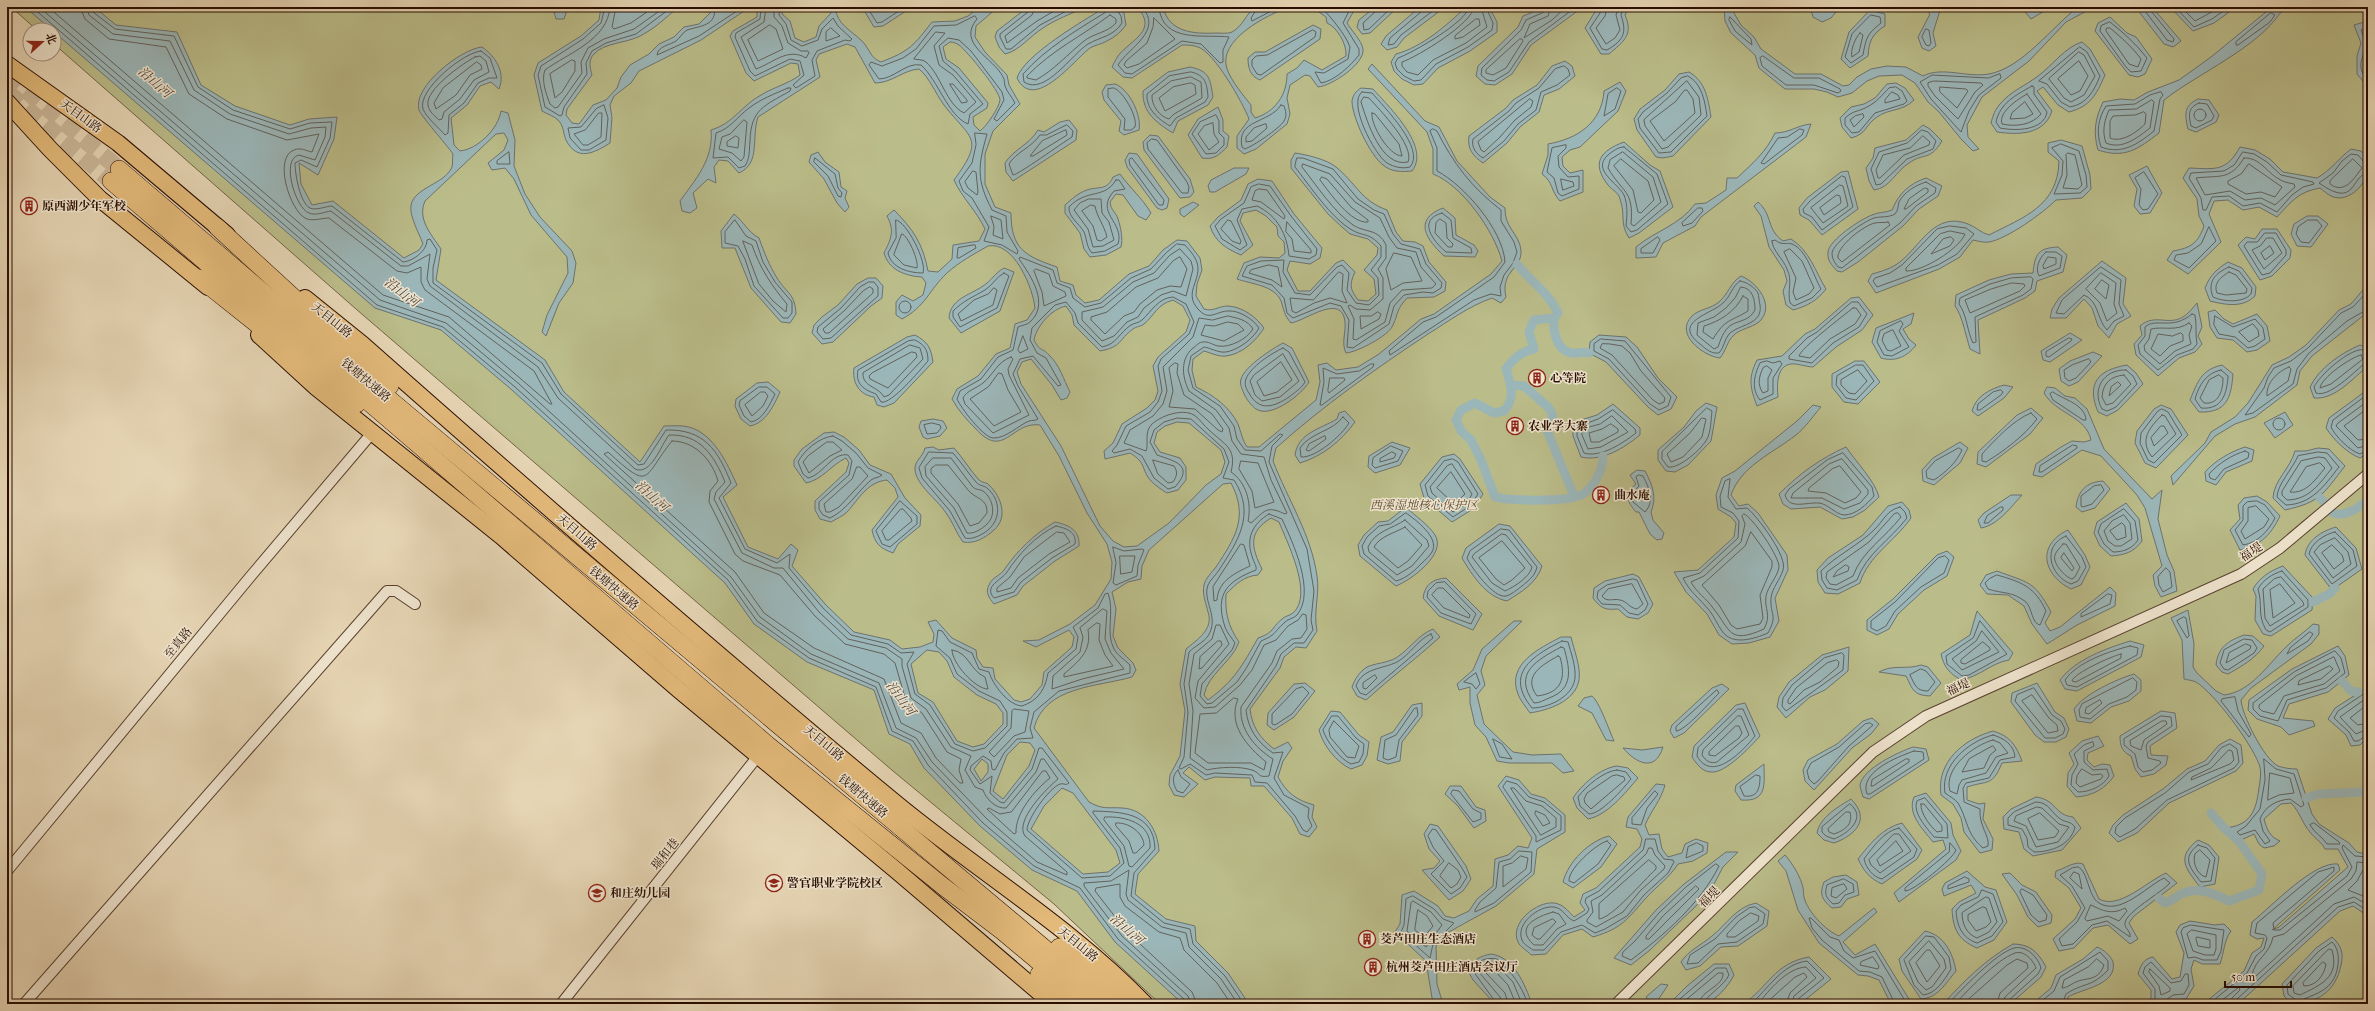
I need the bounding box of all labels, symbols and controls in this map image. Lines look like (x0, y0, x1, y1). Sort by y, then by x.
north arrow (22, 22, 62, 62)
text: 北 (43, 31, 59, 46)
water label: 沿山河 (135, 64, 176, 102)
street label: 天目山路 (57, 96, 105, 136)
building icon: 原西湖少年军校 (19, 196, 39, 216)
place label: 原西湖少年军校 (42, 199, 126, 213)
water label: 沿山河 (382, 274, 424, 311)
street label: 天目山路 (309, 299, 355, 341)
street label: 钱塘快速路 (339, 355, 393, 405)
building icon: 心等院 (1527, 368, 1547, 388)
place label: 心等院 (1550, 371, 1586, 385)
building icon: 农业学大寨 (1505, 416, 1525, 436)
place label: 农业学大寨 (1528, 419, 1588, 433)
water label: 沿山河 (632, 477, 673, 516)
building icon: 曲水庵 (1591, 485, 1611, 505)
place label: 曲水庵 (1614, 488, 1650, 502)
park label: 西溪湿地核心保护区 (1370, 498, 1480, 512)
street label: 天目山路 (554, 511, 600, 553)
street label: 福堤 (2237, 540, 2265, 564)
street label: 钱塘快速路 (587, 563, 641, 613)
street label: 至真路 (161, 625, 195, 661)
street label: 福堤 (1944, 676, 1972, 698)
water label: 沿山河 (883, 678, 920, 720)
street label: 天目山路 (801, 722, 847, 764)
street label: 钱塘快速路 (836, 771, 890, 821)
street label: 瑞和巷 (648, 836, 682, 872)
school or university icon: 警官职业学院校区 (764, 873, 784, 893)
place label: 警官职业学院校区 (787, 876, 883, 890)
school or university icon: 和庄幼儿园 (587, 883, 607, 903)
street label: 福堤 (1696, 884, 1722, 910)
place label: 和庄幼儿园 (610, 886, 670, 900)
water label: 沿山河 (1107, 911, 1148, 949)
street label: 天目山路 (1055, 923, 1101, 965)
building icon: 茭芦田庄生态酒店 (1357, 929, 1377, 949)
place label: 茭芦田庄生态酒店 (1380, 932, 1476, 946)
building icon: 杭州茭芦田庄酒店会议厅 (1363, 957, 1383, 977)
place label: 杭州茭芦田庄酒店会议厅 (1386, 960, 1518, 974)
scale bar (2225, 963, 2291, 989)
text: 50 m (2231, 970, 2255, 984)

